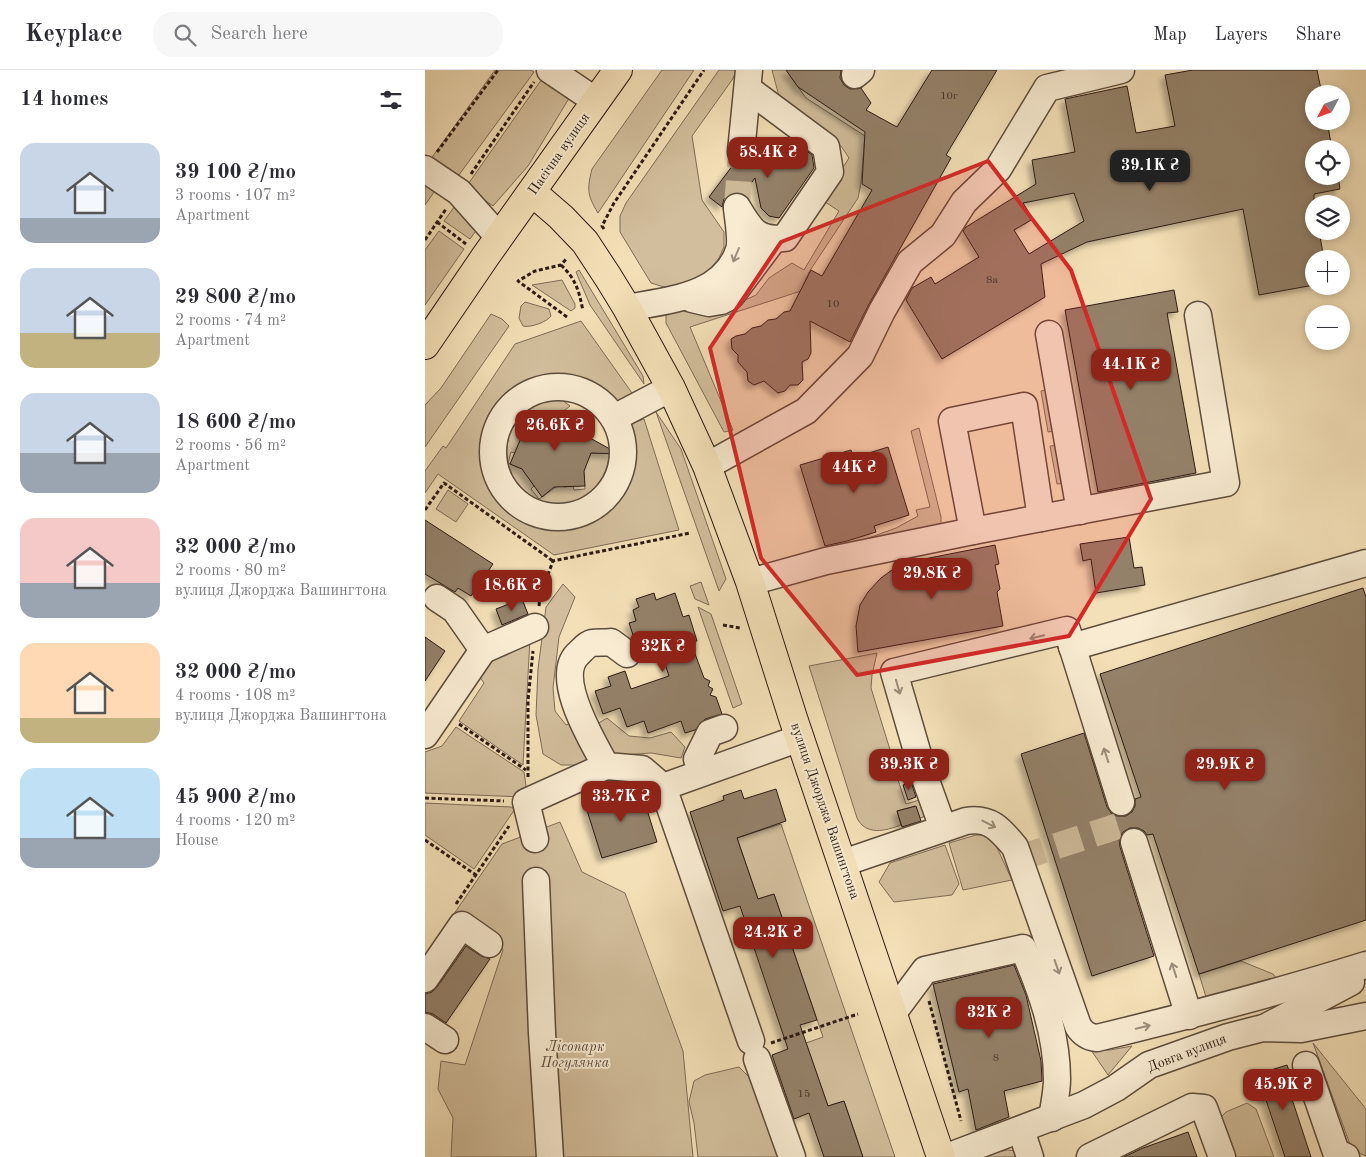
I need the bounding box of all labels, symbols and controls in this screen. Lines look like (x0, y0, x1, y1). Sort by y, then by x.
search box (153, 12, 503, 57)
icon: search (171, 21, 199, 49)
text: Keyplace (25, 23, 123, 47)
text: Search here (211, 25, 308, 44)
text: Map (1153, 26, 1187, 44)
text: Layers (1215, 26, 1267, 44)
text: Share (1295, 26, 1341, 44)
north arrow (1305, 85, 1350, 130)
map controls (1305, 85, 1350, 350)
icon: filters (377, 86, 405, 114)
text: 14 homes (20, 89, 108, 110)
house number: 10г (940, 91, 958, 102)
street label: Пасічна вулиця (526, 111, 592, 197)
pin: 58.4K ₴ (722, 136, 814, 179)
button: locate (1305, 140, 1350, 185)
text: 58.4K ₴ (739, 145, 797, 161)
pin: 39.1K ₴ (1104, 150, 1196, 192)
text: 39.1K ₴ (1121, 158, 1179, 174)
text: 39 100 ₴/mo (175, 162, 296, 183)
icon: home (60, 163, 120, 223)
text: 3 rooms · 107 m² (175, 188, 295, 204)
button: layers (1305, 195, 1350, 240)
text: Apartment (175, 208, 250, 224)
one-way arrow (731, 247, 740, 262)
button: + (1305, 250, 1350, 295)
house number: 8а (986, 275, 998, 286)
text: 29 800 ₴/mo (175, 287, 296, 308)
icon: home (60, 288, 120, 348)
house number: 10 (827, 299, 839, 310)
button: − (1305, 305, 1350, 350)
text: 2 rooms · 74 m² (175, 313, 286, 329)
text: Apartment (175, 333, 250, 349)
pin: 44.1K ₴ (1085, 348, 1177, 391)
text: 44.1K ₴ (1102, 357, 1160, 373)
pin: 26.6K ₴ (509, 410, 601, 452)
text: 18 600 ₴/mo (175, 412, 296, 433)
icon: home (60, 413, 120, 473)
text: 26.6K ₴ (526, 418, 584, 434)
text: 2 rooms · 56 m² (175, 438, 286, 454)
pin: 44K ₴ (819, 452, 889, 494)
text: Apartment (175, 458, 250, 474)
text: 44K ₴ (832, 460, 876, 476)
text: 32 000 ₴/mo (175, 537, 296, 558)
icon: home (60, 538, 120, 598)
pin: 29.8K ₴ (886, 558, 978, 600)
text: 2 rooms · 80 m² (175, 563, 286, 579)
text: 29.8K ₴ (903, 566, 961, 582)
pin: 18.6K ₴ (466, 570, 558, 612)
text: 18.6K ₴ (483, 578, 541, 594)
text: вулиця Джорджа Вашингтона (175, 583, 387, 599)
pin: 32K ₴ (628, 630, 698, 673)
one-way arrow (1029, 633, 1045, 642)
text: 32K ₴ (641, 639, 685, 655)
text: 32 000 ₴/mo (175, 662, 296, 683)
icon: home (60, 663, 120, 723)
one-way arrow (894, 678, 904, 694)
text: 4 rooms · 108 m² (175, 688, 295, 704)
text: вулиця Джорджа Вашингтона (175, 708, 387, 724)
street label: вулиця Джорджа Вашингтона (788, 721, 862, 901)
pin: 39.3K ₴ (863, 748, 955, 791)
one-way arrow (1101, 748, 1111, 764)
pin: 29.9K ₴ (1179, 748, 1271, 791)
text: 39.3K ₴ (880, 757, 938, 773)
text: 29.9K ₴ (1196, 757, 1254, 773)
pin: 33.7K ₴ (575, 780, 667, 823)
text: 45 900 ₴/mo (175, 787, 296, 808)
icon: home (60, 788, 120, 848)
text: 33.7K ₴ (592, 789, 650, 805)
text: 4 rooms · 120 m² (175, 813, 295, 829)
one-way arrow (982, 819, 997, 829)
text: House (175, 833, 218, 849)
pin: 24.2K ₴ (727, 916, 819, 959)
text: 24.2K ₴ (744, 925, 802, 941)
one-way arrow (1053, 959, 1062, 974)
one-way arrow (1169, 962, 1179, 978)
pin: 32K ₴ (954, 996, 1024, 1039)
text: 32K ₴ (967, 1005, 1011, 1021)
one-way arrow (1135, 1022, 1151, 1032)
street label: Довга вулиця (1146, 1032, 1228, 1074)
park label: Лісопарк Погулянка (540, 1040, 610, 1071)
house number: 8 (993, 1053, 999, 1064)
pin: 45.9K ₴ (1237, 1068, 1329, 1111)
text: 45.9K ₴ (1254, 1077, 1312, 1093)
house number: 15 (798, 1089, 810, 1100)

